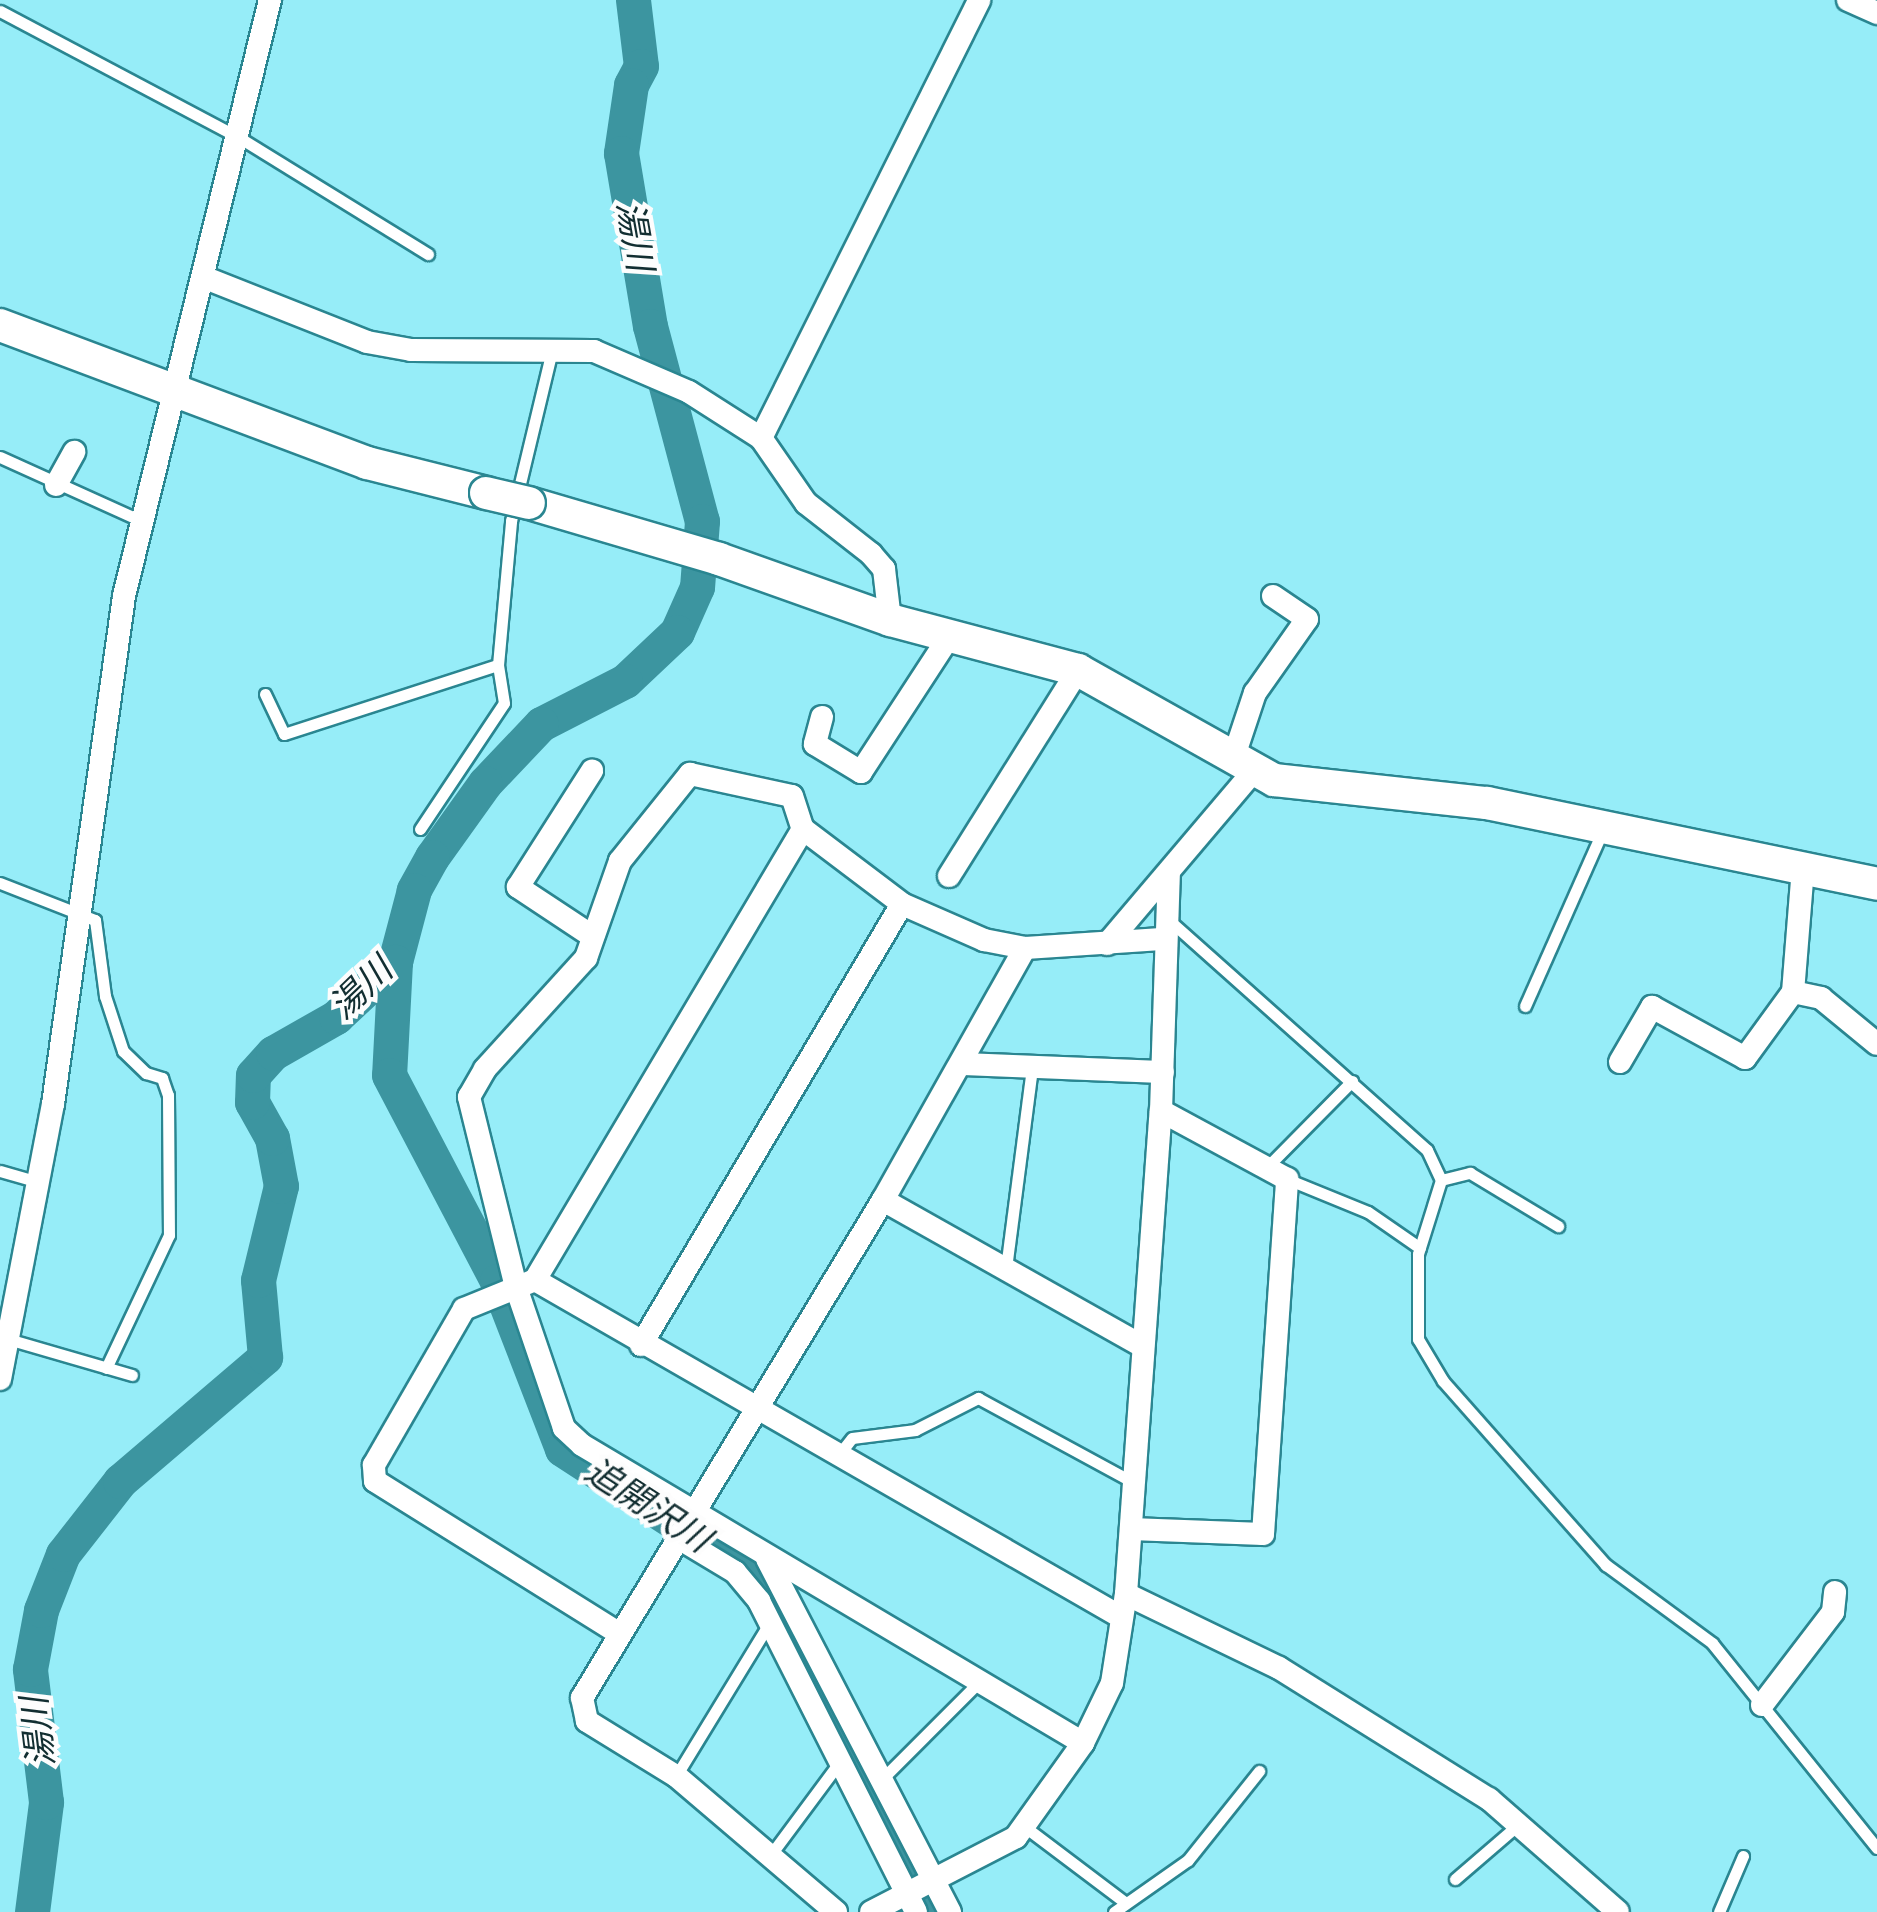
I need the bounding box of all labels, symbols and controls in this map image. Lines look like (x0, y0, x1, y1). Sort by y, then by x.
water label: 湯川 (608, 198, 662, 274)
water label: 湯川 (321, 949, 401, 1027)
water label: 追開沢川 (578, 1449, 718, 1561)
water label: 湯川 (13, 1695, 63, 1769)

